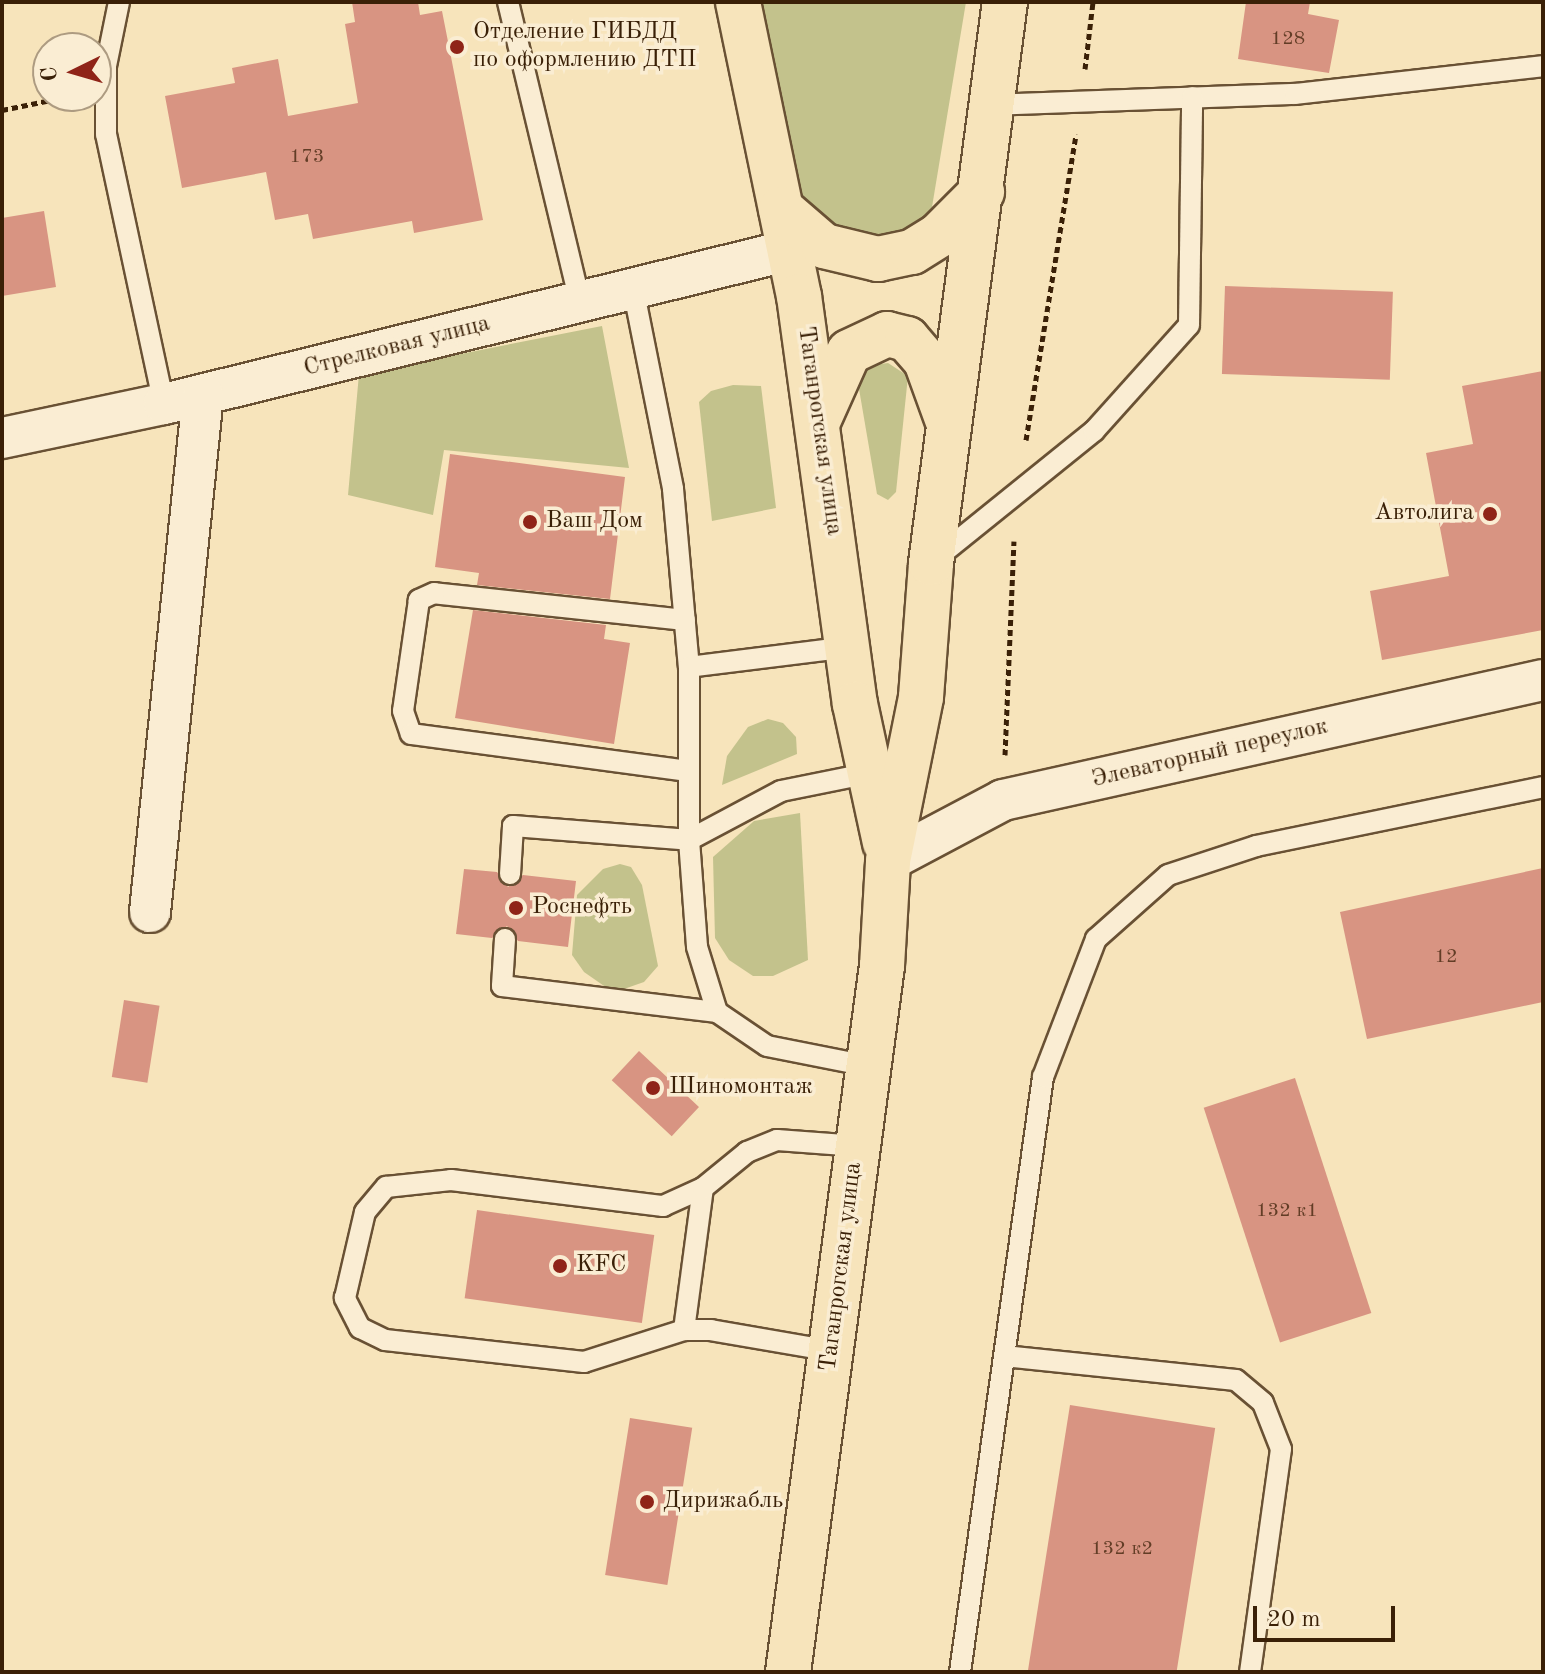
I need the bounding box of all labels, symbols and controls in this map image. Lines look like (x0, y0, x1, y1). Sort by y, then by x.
place label: Отделение ГИБДД по оформлению ДТП (473, 19, 696, 75)
house number: 128 (1271, 27, 1305, 51)
north arrow (32, 32, 112, 112)
marker: Отделение ГИБДД по оформлению ДТП (448, 38, 466, 56)
text: С (38, 66, 62, 82)
house number: 173 (290, 145, 324, 169)
street label: Стрелковая улица (301, 310, 493, 384)
street label: Таганрогская улица (790, 325, 848, 537)
place label: Автолига (1374, 500, 1474, 528)
marker: Автолига (1481, 505, 1499, 523)
place label: Ваш Дом (546, 508, 643, 536)
marker: Ваш Дом (521, 513, 539, 531)
street label: Элеваторный переулок (1089, 713, 1331, 795)
place label: Роснефть (532, 894, 632, 922)
marker: Роснефть (507, 899, 525, 917)
house number: 12 (1434, 945, 1458, 969)
place label: Шиномонтаж (669, 1074, 813, 1102)
marker: Шиномонтаж (644, 1079, 662, 1097)
street label: Таганрогская улица (815, 1161, 869, 1373)
house number: 132 к1 (1256, 1199, 1318, 1223)
place label: KFC (576, 1252, 626, 1280)
marker: KFC (551, 1257, 569, 1275)
place label: Дирижабль (663, 1488, 783, 1516)
marker: Дирижабль (638, 1493, 656, 1511)
house number: 132 к2 (1091, 1537, 1153, 1561)
scale bar (1257, 1590, 1399, 1640)
text: 20 m (1267, 1608, 1321, 1632)

